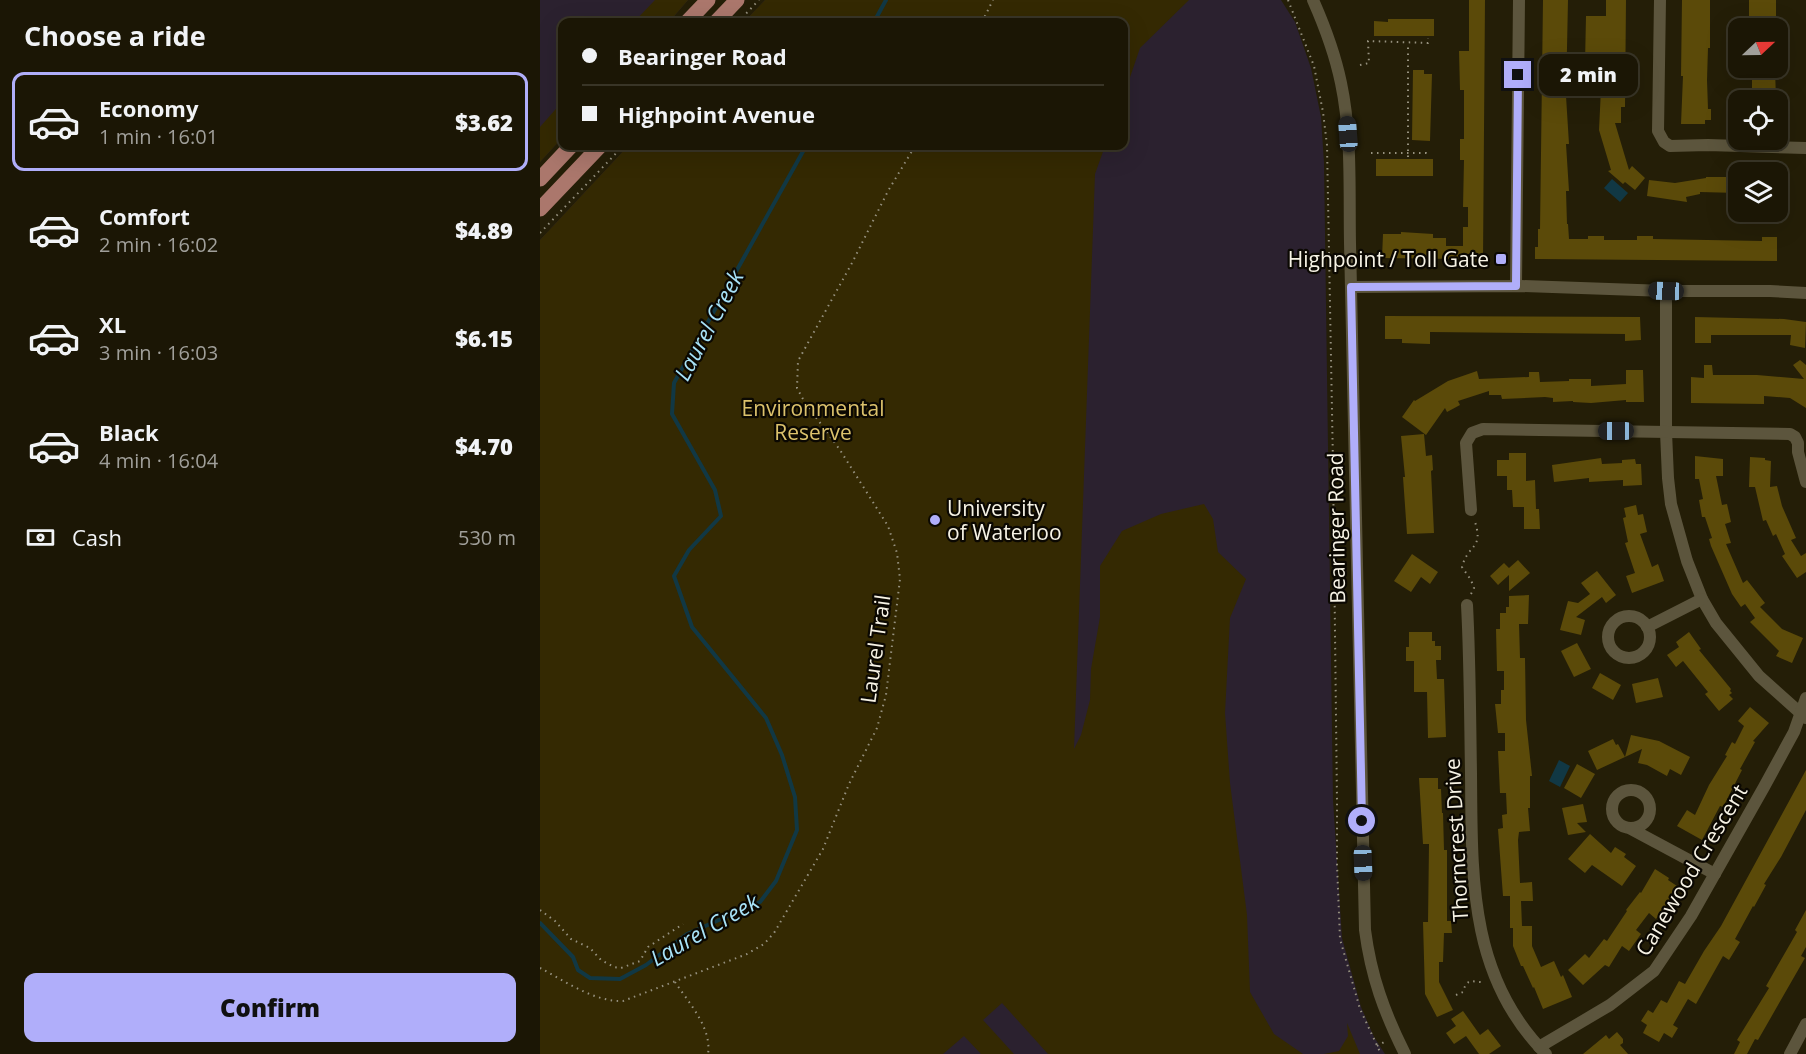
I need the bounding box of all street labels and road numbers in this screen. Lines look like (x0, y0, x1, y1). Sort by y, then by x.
street label: Bearinger Road (1321, 452, 1351, 604)
street label: Laurel Trail (854, 593, 896, 705)
street label: Thorncrest Drive (1438, 758, 1474, 922)
street label: Canewood Crescent (1629, 779, 1753, 961)

